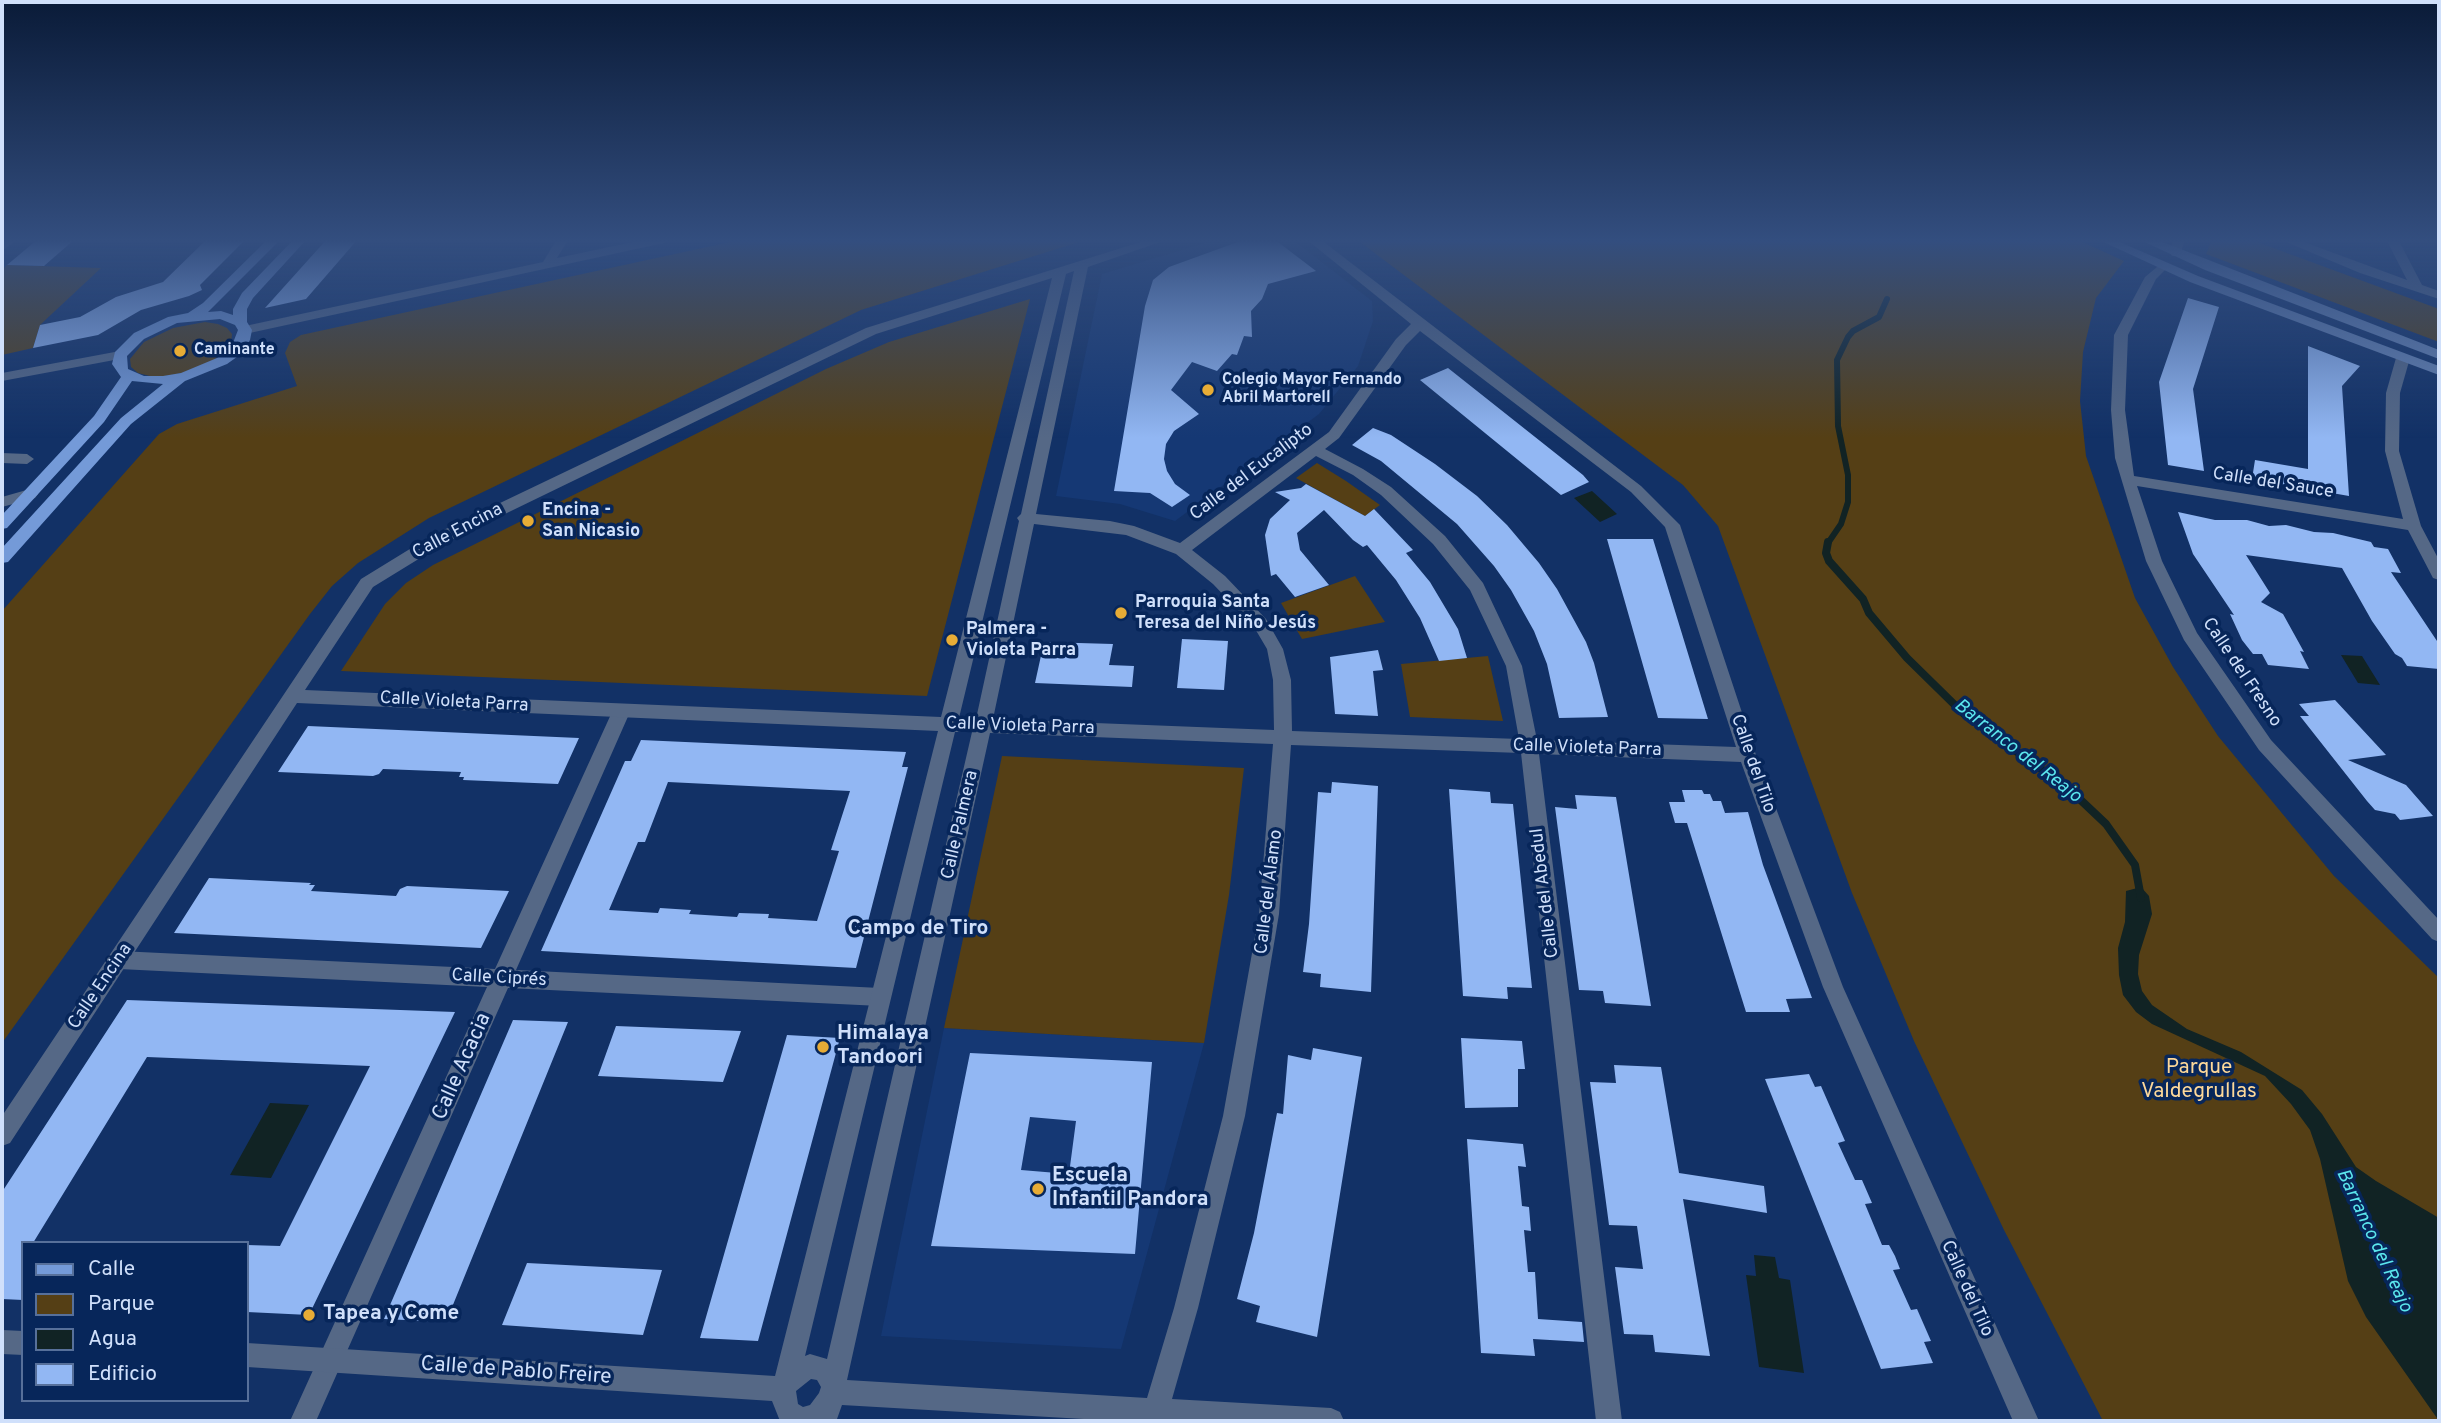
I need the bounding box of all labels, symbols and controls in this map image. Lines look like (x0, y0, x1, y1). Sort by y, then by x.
place label: Caminante (194, 341, 275, 361)
marker: Caminante (172, 343, 188, 359)
place label: Colegio Mayor Fernando Abril Martorell (1222, 371, 1402, 409)
marker: Colegio Mayor Fernando Abril Martorell (1200, 382, 1216, 398)
street label: Calle del Eucalipto (1186, 420, 1318, 526)
street label: Calle del Sauce (2211, 464, 2335, 504)
street label: Calle Encina (409, 499, 507, 565)
place label: Encina - San Nicasio (542, 500, 640, 542)
marker: Encina - San Nicasio (520, 513, 536, 529)
place label: Parroquia Santa Teresa del Niño Jesús (1135, 592, 1316, 634)
marker: Parroquia Santa Teresa del Niño Jesús (1113, 605, 1129, 621)
street label: Calle del Fresno (2197, 614, 2285, 732)
place label: Palmera - Violeta Parra (966, 619, 1076, 662)
marker: Palmera - Violeta Parra (944, 632, 960, 648)
street label: Calle Violeta Parra (379, 688, 529, 718)
water label: Barranco del Reajo (1949, 695, 2085, 809)
street label: Calle del Tilo (1725, 712, 1779, 816)
street label: Calle Violeta Parra (945, 714, 1095, 740)
street label: Calle Violeta Parra (1512, 736, 1662, 762)
street label: Calle Palmera (938, 768, 984, 882)
street label: Calle del Abedul (1527, 827, 1565, 959)
street label: Calle del Álamo (1252, 828, 1288, 956)
district label: Campo de Tiro (848, 917, 988, 943)
street label: Calle Encina (64, 940, 138, 1034)
street label: Calle Ciprés (451, 966, 547, 992)
street label: Calle Acacia (428, 1010, 498, 1124)
place label: Himalaya Tandoori (837, 1022, 929, 1072)
marker: Himalaya Tandoori (815, 1039, 831, 1055)
park label: Parque Valdegrullas (2141, 1056, 2257, 1106)
place label: Escuela Infantil Pandora (1052, 1164, 1209, 1214)
water label: Barranco del Reajo (2330, 1166, 2416, 1316)
marker: Escuela Infantil Pandora (1030, 1181, 1046, 1197)
street label: Calle del Tilo (1935, 1238, 1997, 1340)
legend (21, 1241, 248, 1402)
text: Calle (88, 1256, 135, 1283)
text: Parque (88, 1291, 155, 1318)
place label: Tapea y Come (323, 1302, 459, 1328)
marker: Tapea y Come (301, 1307, 317, 1323)
text: Agua (88, 1326, 137, 1353)
street label: Calle de Pablo Freire (420, 1353, 612, 1391)
text: Edificio (88, 1361, 157, 1388)

